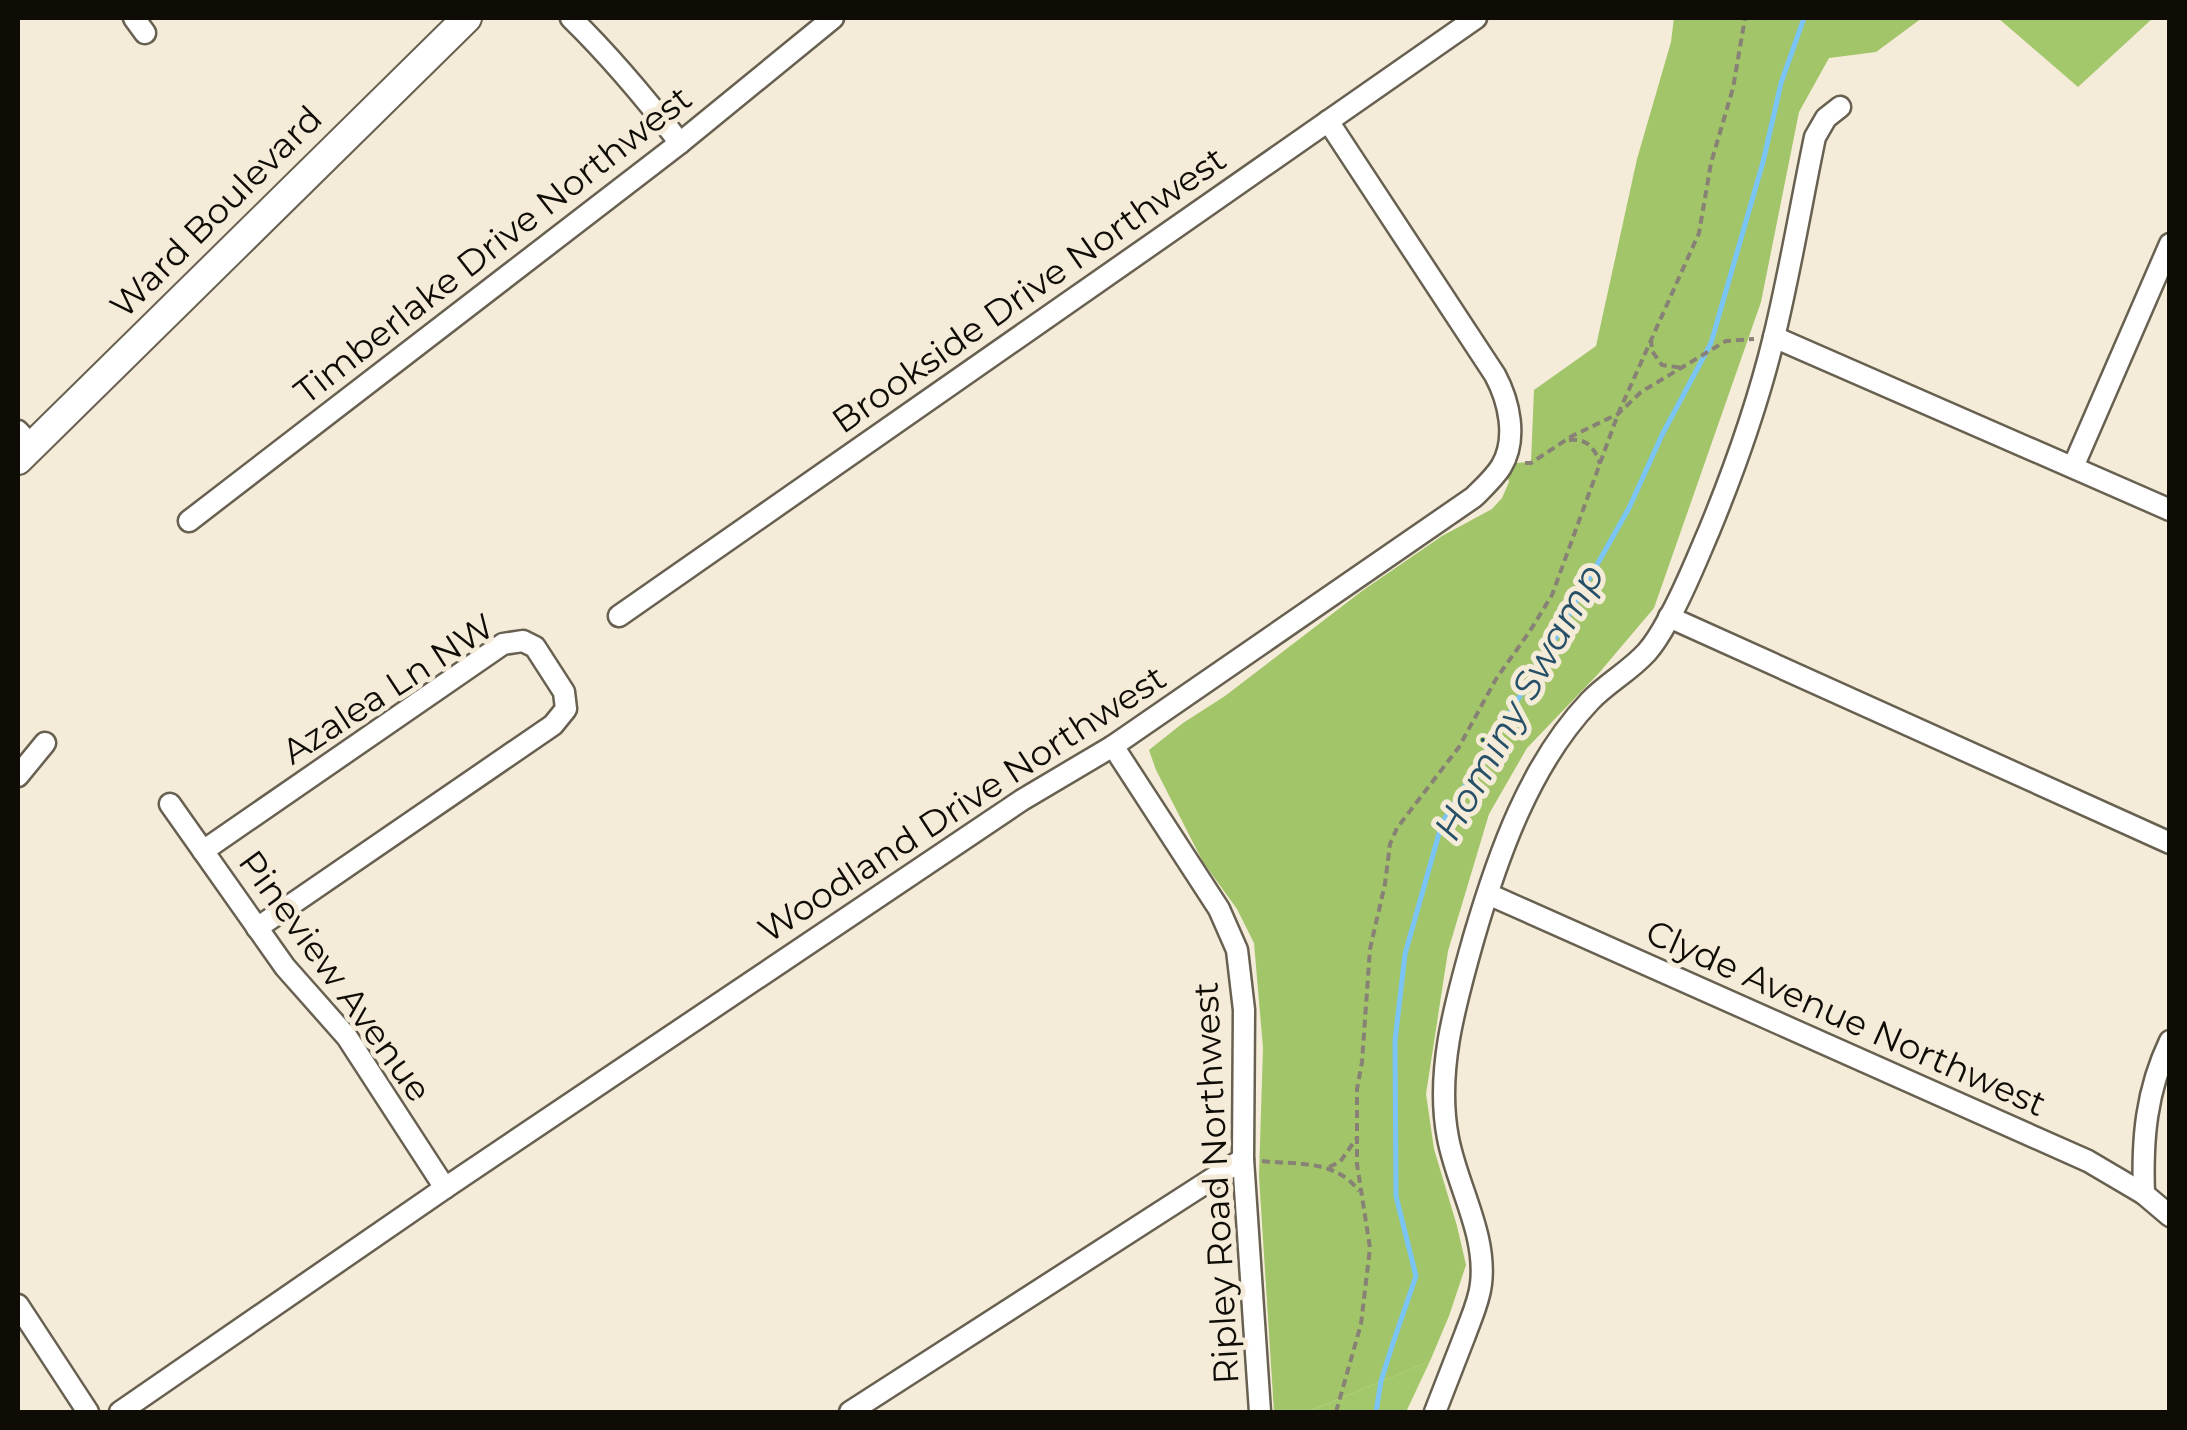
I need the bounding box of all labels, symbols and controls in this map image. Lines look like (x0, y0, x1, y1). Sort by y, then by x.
street label: Timberlake Drive Northwest (286, 76, 700, 413)
street label: Ward Boulevard (101, 97, 331, 327)
street label: Brookside Drive Northwest (824, 137, 1234, 442)
water label: Hominy Swamp (1423, 555, 1614, 848)
street label: Azalea Ln NW (274, 604, 502, 773)
street label: Woodland Drive Northwest (750, 656, 1174, 952)
street label: Pineview Avenue (230, 842, 441, 1110)
street label: Clyde Avenue Northwest (1640, 910, 2053, 1125)
street label: Ripley Road Northwest (1183, 981, 1248, 1385)

